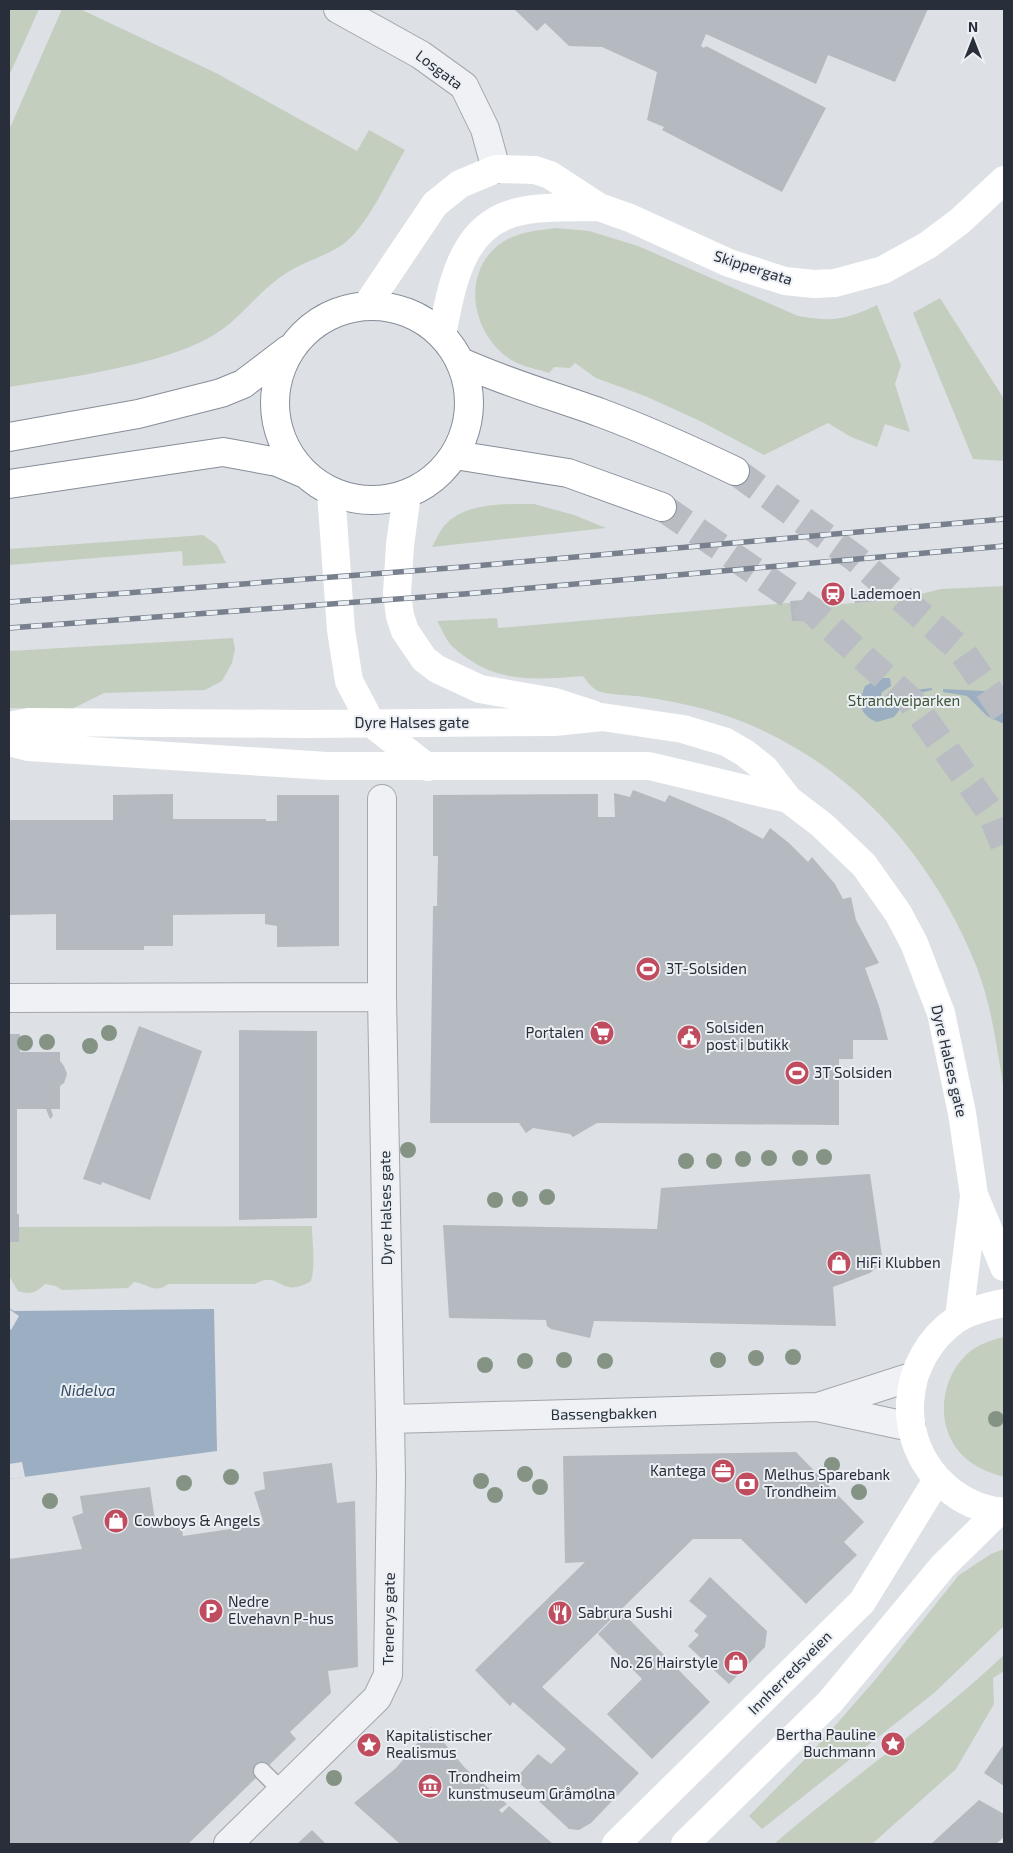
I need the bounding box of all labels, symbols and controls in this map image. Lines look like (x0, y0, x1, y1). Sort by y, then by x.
north arrow (948, 15, 998, 65)
text: N (968, 18, 978, 35)
street label: Losgata (412, 46, 467, 93)
street label: Skippergata (712, 246, 795, 288)
station icon: Lademoen (820, 581, 846, 607)
place label: Lademoen (850, 584, 921, 602)
park label: Strandveiparken (848, 691, 960, 709)
street label: Dyre Halses gate (355, 713, 469, 731)
sports icon: 3T-Solsiden (635, 956, 661, 982)
place label: 3T-Solsiden (666, 959, 747, 977)
street label: Dyre Halses gate (928, 1003, 972, 1119)
place label: Solsiden post i butikk (706, 1018, 789, 1053)
supermarket icon: Portalen (589, 1020, 615, 1046)
place label: Portalen (526, 1023, 584, 1041)
public building icon: Solsiden post i butikk (676, 1024, 702, 1050)
sports icon: 3T Solsiden (784, 1060, 810, 1086)
place label: 3T Solsiden (814, 1063, 892, 1081)
street label: Dyre Halses gate (375, 1150, 395, 1266)
shop icon: HiFi Klubben (826, 1250, 852, 1276)
place label: HiFi Klubben (856, 1253, 941, 1271)
water label: Nidelva (61, 1380, 115, 1399)
street label: Bassengbakken (551, 1403, 657, 1423)
office icon: Kantega (710, 1458, 736, 1484)
place label: Kantega (650, 1461, 706, 1479)
place label: Melhus Sparebank Trondheim (764, 1465, 891, 1500)
bank icon: Melhus Sparebank Trondheim (734, 1471, 760, 1497)
shop icon: Cowboys & Angels (103, 1508, 129, 1534)
place label: Cowboys & Angels (134, 1511, 260, 1529)
street label: Trenerys gate (378, 1572, 398, 1666)
place label: Nedre Elvehavn P-hus (228, 1592, 334, 1627)
parking icon: Nedre Elvehavn P-hus (198, 1598, 224, 1624)
restaurant icon: Sabrura Sushi (547, 1600, 573, 1626)
place label: Sabrura Sushi (578, 1603, 672, 1621)
street label: Innherredsveien (744, 1627, 835, 1718)
shop icon: No. 26 Hairstyle (723, 1650, 749, 1676)
place label: No. 26 Hairstyle (610, 1653, 718, 1671)
place label: Bertha Pauline Buchmann (776, 1725, 876, 1760)
place label: Kapitalistischer Realismus (386, 1726, 492, 1761)
place icon: Bertha Pauline Buchmann (880, 1731, 906, 1757)
place icon: Kapitalistischer Realismus (356, 1732, 382, 1758)
place label: Trondheim kunstmuseum Gråmølna (448, 1767, 615, 1802)
museum icon: Trondheim kunstmuseum Gråmølna (417, 1773, 443, 1799)

